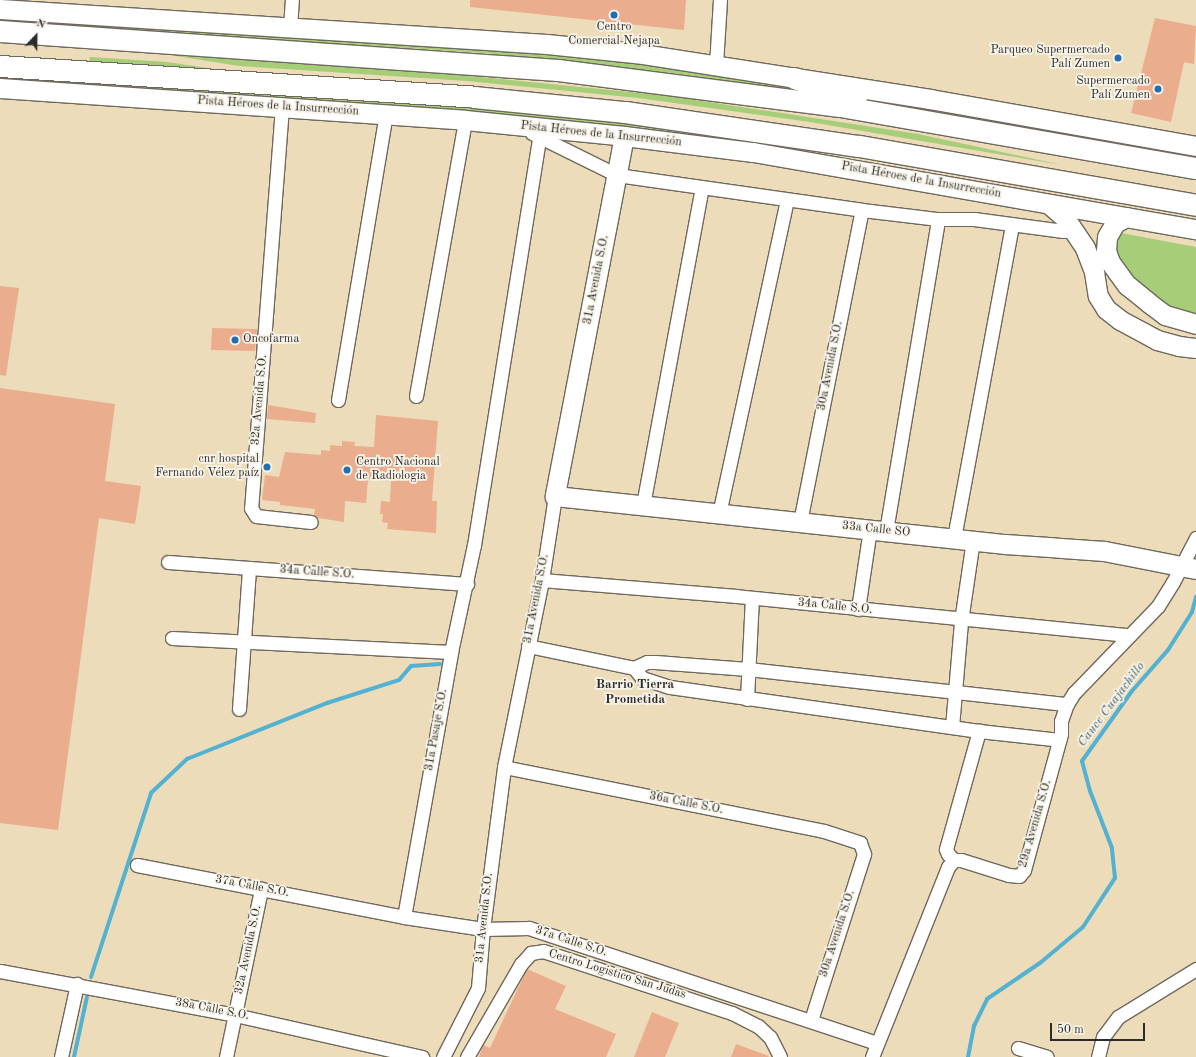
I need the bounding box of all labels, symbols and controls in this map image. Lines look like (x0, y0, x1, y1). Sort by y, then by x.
marker: Centro Comercial Nejapa (609, 10, 619, 20)
north arrow (16, 16, 56, 56)
text: N (35, 18, 47, 31)
place label: Centro Comercial Nejapa (568, 21, 660, 49)
place label: Parqueo Supermercado Palí Zumen (990, 44, 1110, 72)
marker: Parqueo Supermercado Palí Zumen (1113, 53, 1123, 63)
place label: Supermercado Palí Zumen (1076, 75, 1150, 103)
marker: Supermercado Palí Zumen (1153, 84, 1163, 94)
street label: Pista Héroes de la Insurrección (197, 94, 359, 120)
street label: Pista Héroes de la Insurrección (520, 119, 682, 151)
street label: Pista Héroes de la Insurrección (840, 160, 1002, 202)
street label: 31a Avenida S.O. (581, 234, 613, 326)
street label: 30a Avenida S.O. (815, 320, 847, 412)
place label: Oncofarma (243, 333, 299, 347)
marker: Oncofarma (230, 335, 240, 345)
street label: 32a Avenida S.O. (249, 354, 271, 446)
place label: cnr hospital Fernando Vélez paíz (155, 453, 259, 481)
place label: Centro Nacional de Radiologia (356, 456, 440, 484)
marker: cnr hospital Fernando Vélez paíz (262, 462, 272, 472)
marker: Centro Nacional de Radiologia (341, 464, 353, 476)
street label: 33a Calle SO (841, 519, 911, 541)
street label: 31a Avenida S.O. (521, 553, 553, 645)
street label: 34a Calle S.O. (279, 563, 355, 583)
street label: 34a Calle S.O. (797, 596, 873, 618)
water label: Cauce Cuajachillo (1075, 660, 1149, 750)
district label: Barrio Tierra Prometida (596, 678, 674, 709)
street label: 31a Pasaje S.O. (423, 688, 451, 772)
street label: 29a Avenida S.O. (1017, 778, 1055, 870)
street label: 36a Calle S.O. (648, 790, 724, 818)
street label: 31a Avenida S.O. (473, 872, 497, 964)
street label: 37a Calle S.O. (214, 873, 290, 901)
street label: 30a Avenida S.O. (817, 889, 859, 979)
street label: 32a Avenida S.O. (233, 904, 265, 996)
street label: 37a Calle S.O. (533, 924, 609, 960)
street label: Centro Logistico San Judas (547, 947, 687, 1003)
street label: 38a Calle S.O. (174, 996, 250, 1024)
scale bar (1052, 1015, 1147, 1041)
text: 50 m (1057, 1024, 1084, 1036)

